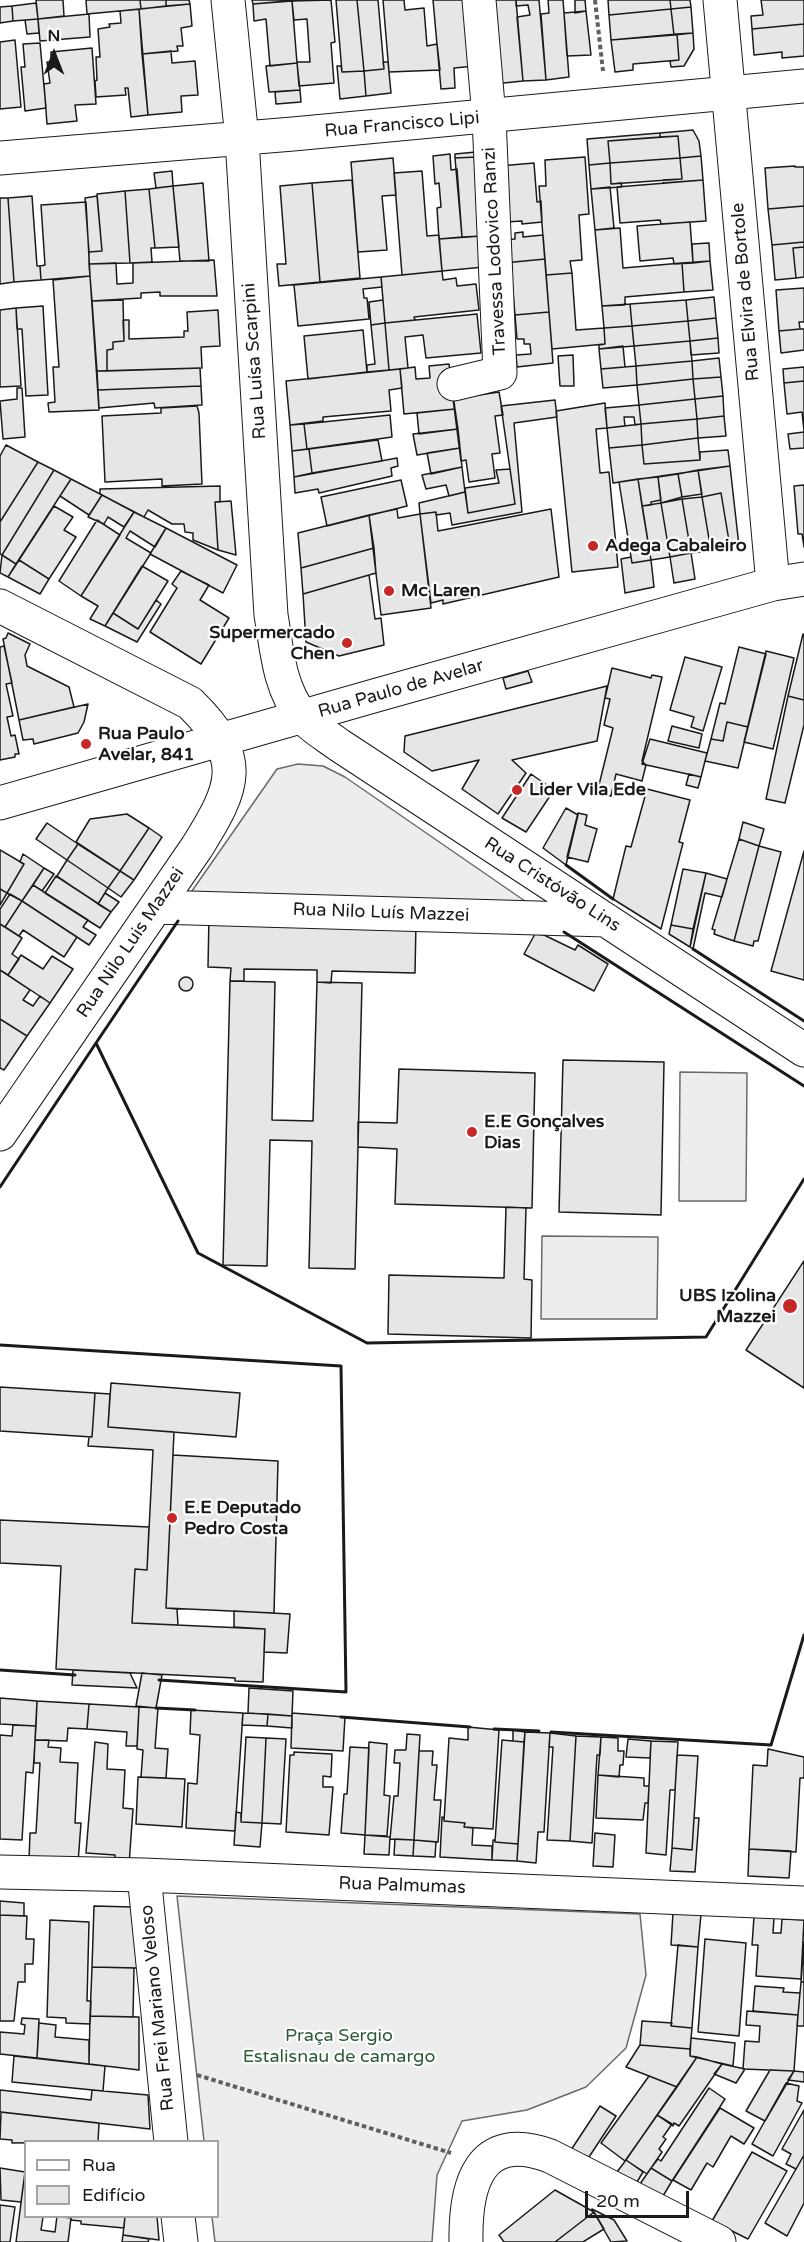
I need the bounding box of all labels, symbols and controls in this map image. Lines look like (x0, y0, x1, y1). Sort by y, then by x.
north arrow (24, 24, 84, 84)
text: N (48, 26, 60, 46)
street label: Rua Francisco Lipi (324, 107, 480, 143)
street label: Travessa Lodovico Ranzi (479, 146, 511, 356)
street label: Rua Elvira de Bortole (727, 202, 765, 382)
street label: Rua Luísa Scarpini (239, 282, 271, 440)
place label: Adega Cabaleiro (605, 535, 747, 557)
marker: Adega Cabaleiro (586, 539, 600, 553)
place label: Mc Laren (401, 580, 481, 602)
marker: Mc Laren (382, 584, 396, 598)
place label: Supermercado Chen (209, 622, 335, 664)
marker: Supermercado Chen (340, 636, 354, 650)
street label: Rua Paulo de Avelar (316, 655, 486, 723)
place label: Rua Paulo Avelar, 841 (98, 723, 195, 766)
marker: Rua Paulo Avelar, 841 (79, 737, 93, 751)
place label: Lider Vila Ede (529, 779, 646, 801)
marker: Lider Vila Ede (510, 783, 524, 797)
street label: Rua Cristóvão Lins (480, 833, 624, 937)
street label: Rua Nilo Luis Mazzei (73, 864, 189, 1022)
street label: Rua Nilo Luís Mazzei (292, 899, 470, 927)
place label: E.E Gonçalves Dias (484, 1111, 604, 1154)
marker: E.E Gonçalves Dias (465, 1125, 479, 1139)
place label: UBS Izolina Mazzei (679, 1285, 776, 1328)
marker: UBS Izolina Mazzei (781, 1297, 799, 1315)
place label: E.E Deputado Pedro Costa (184, 1497, 301, 1540)
marker: E.E Deputado Pedro Costa (165, 1511, 179, 1525)
street label: Rua Palmumas (338, 1873, 466, 1899)
street label: Rua Frei Mariano Veloso (136, 1904, 180, 2112)
park label: Praça Sergio Estalisnau de camargo (243, 2025, 435, 2068)
legend (24, 2140, 219, 2218)
text: Rua (82, 2154, 116, 2176)
scale bar (588, 2179, 692, 2217)
text: Edifício (82, 2184, 145, 2206)
text: 20 m (596, 2190, 640, 2212)

